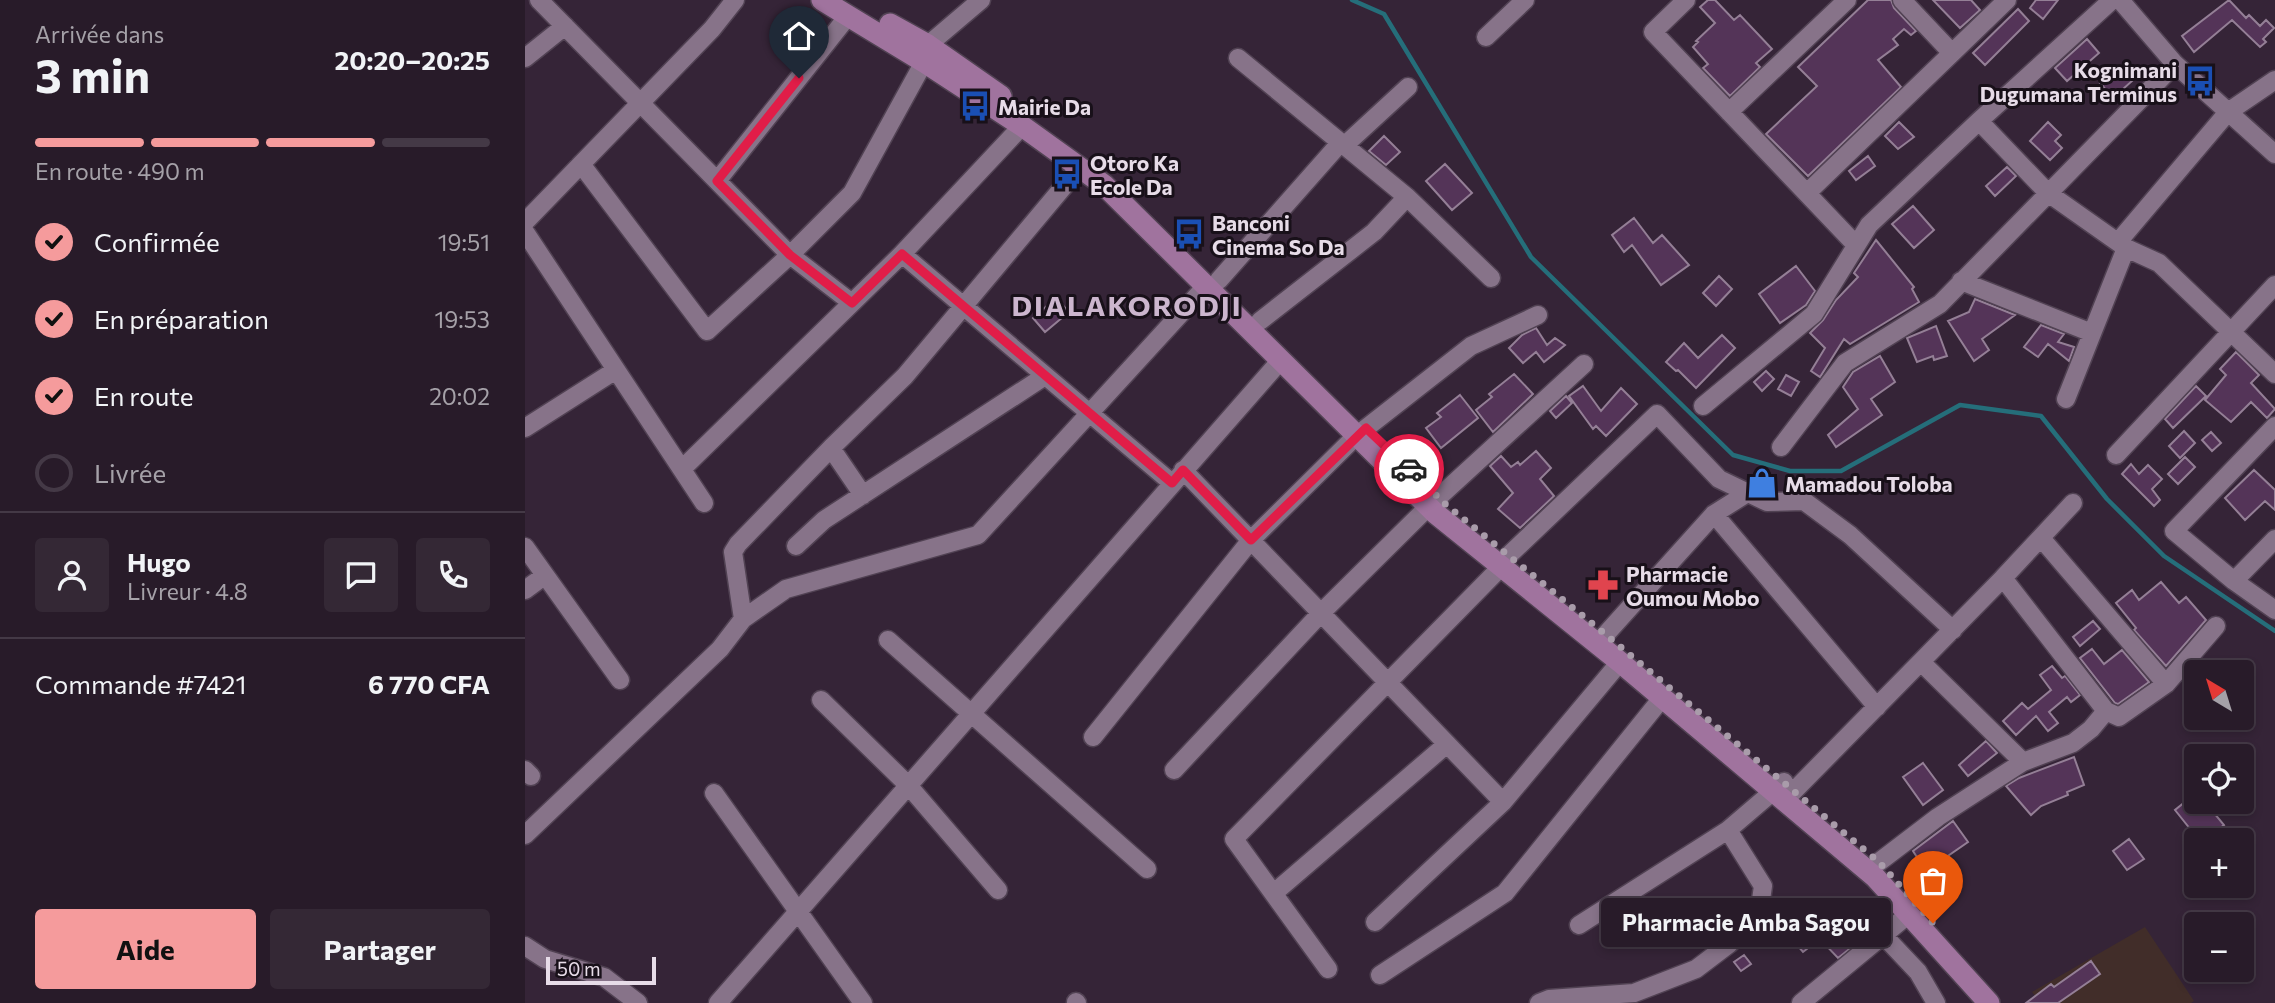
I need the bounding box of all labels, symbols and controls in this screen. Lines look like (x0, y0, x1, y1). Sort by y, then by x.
pin (769, 6, 829, 78)
icon: home (780, 17, 818, 55)
text: Arrivée dans (35, 20, 164, 48)
text: 20:20–20:25 (335, 44, 490, 75)
text: 3 min (35, 46, 150, 102)
place label: Kognimani Dugumana Terminus (1980, 57, 2177, 106)
bus stop icon: Kognimani Dugumana Terminus (2183, 64, 2217, 98)
bus stop icon: Mairie Da (958, 89, 992, 123)
place label: Mairie Da (998, 94, 1091, 119)
place label: Otoro Ka Ecole Da (1090, 150, 1179, 199)
text: En route · 490 m (35, 157, 205, 185)
bus stop icon: Otoro Ka Ecole Da (1050, 157, 1084, 191)
place label: Banconi Cinema So Da (1212, 210, 1344, 259)
bus stop icon: Banconi Cinema So Da (1172, 217, 1206, 251)
icon: check (35, 223, 73, 261)
text: Confirmée (94, 226, 220, 257)
text: 19:51 (438, 228, 490, 256)
district label: DIALAKORODJI (1012, 288, 1242, 322)
icon: check (35, 300, 73, 338)
text: En préparation (94, 303, 269, 334)
text: 19:53 (434, 305, 490, 333)
icon: check (35, 377, 73, 415)
text: En route (94, 380, 194, 411)
text: 20:02 (429, 382, 490, 410)
courier (1374, 434, 1444, 504)
icon: car (1390, 450, 1428, 488)
text: Livrée (94, 457, 166, 488)
shop icon: Mamadou Toloba (1745, 466, 1779, 500)
place label: Mamadou Toloba (1785, 471, 1953, 496)
button: person (35, 538, 109, 612)
button: chat (324, 538, 398, 612)
button: phone (416, 538, 490, 612)
text: Hugo (127, 546, 191, 577)
place label: Pharmacie Oumou Mobo (1626, 561, 1760, 610)
pharmacy icon: Pharmacie Oumou Mobo (1586, 568, 1620, 602)
text: Livreur · 4.8 (127, 577, 248, 605)
north arrow (2184, 660, 2254, 730)
map controls (2184, 660, 2254, 982)
text: Commande #7421 (35, 668, 247, 699)
text: 6 770 CFA (368, 668, 490, 699)
button: locate (2184, 744, 2254, 814)
button: + (2184, 828, 2254, 898)
pin (1903, 851, 1963, 923)
icon: bag (1914, 862, 1952, 900)
callout: Pharmacie Amba Sagou (1601, 898, 1891, 948)
text: Pharmacie Amba Sagou (1622, 908, 1870, 936)
button: Aide (35, 909, 256, 989)
button: Partager (270, 909, 490, 989)
button: − (2184, 912, 2254, 982)
scale bar (546, 954, 656, 986)
text: 50 m (557, 957, 601, 980)

